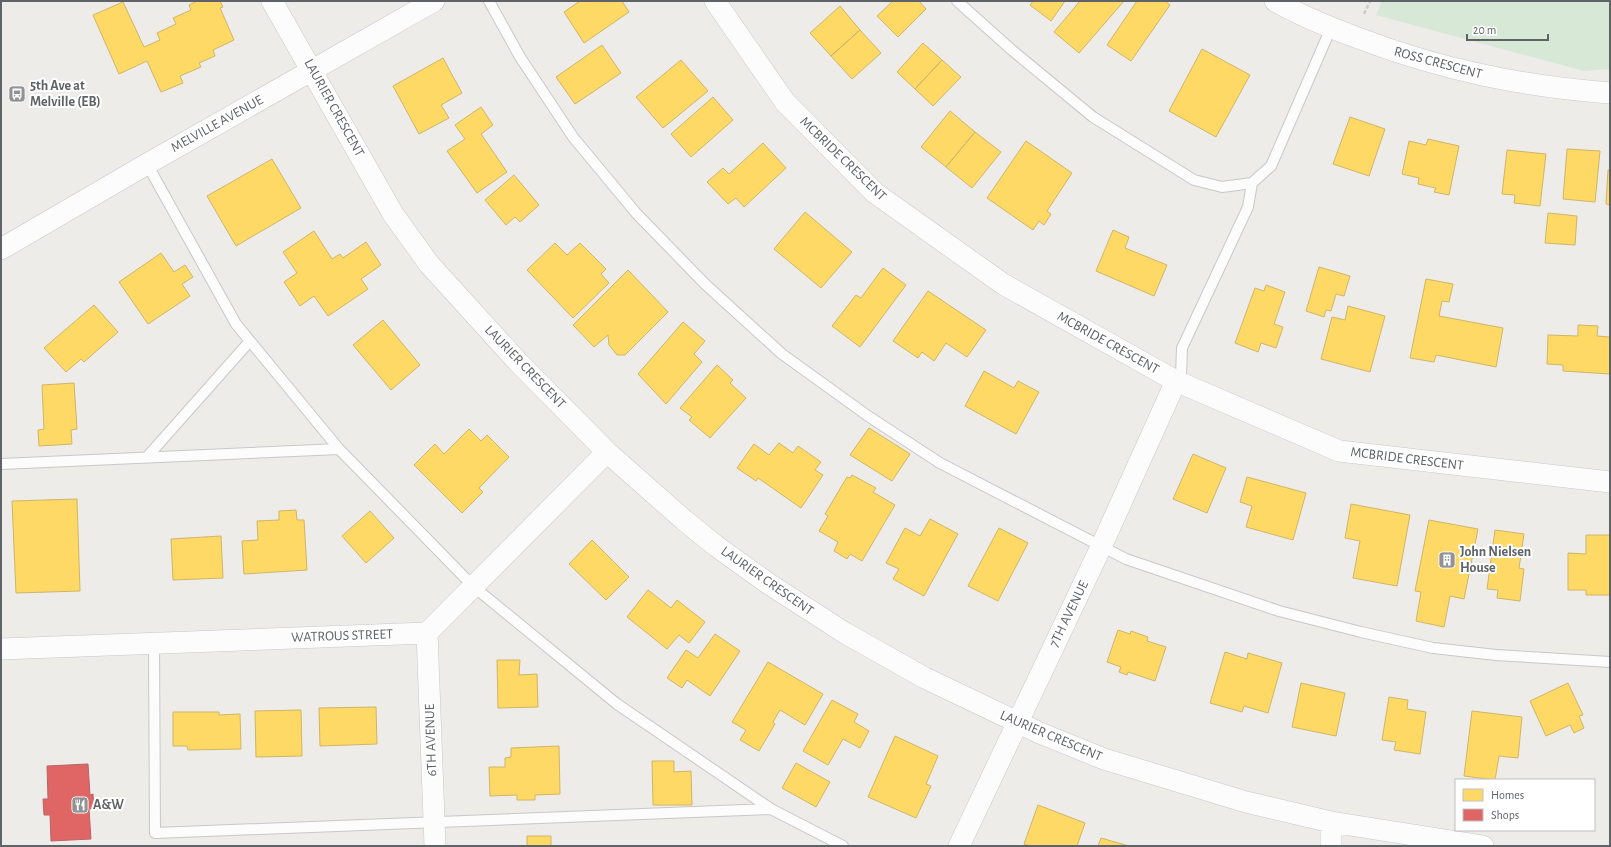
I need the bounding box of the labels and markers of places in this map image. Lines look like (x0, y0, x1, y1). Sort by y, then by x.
place label: 5th Ave at Melville (EB) (30, 79, 101, 109)
bus stop icon: 5th Ave at Melville (EB) (7, 84, 27, 104)
place label: John Nielsen House (1460, 545, 1531, 575)
building icon: John Nielsen House (1437, 550, 1457, 570)
restaurant icon: A&W (70, 795, 90, 815)
place label: A&W (93, 798, 124, 812)

